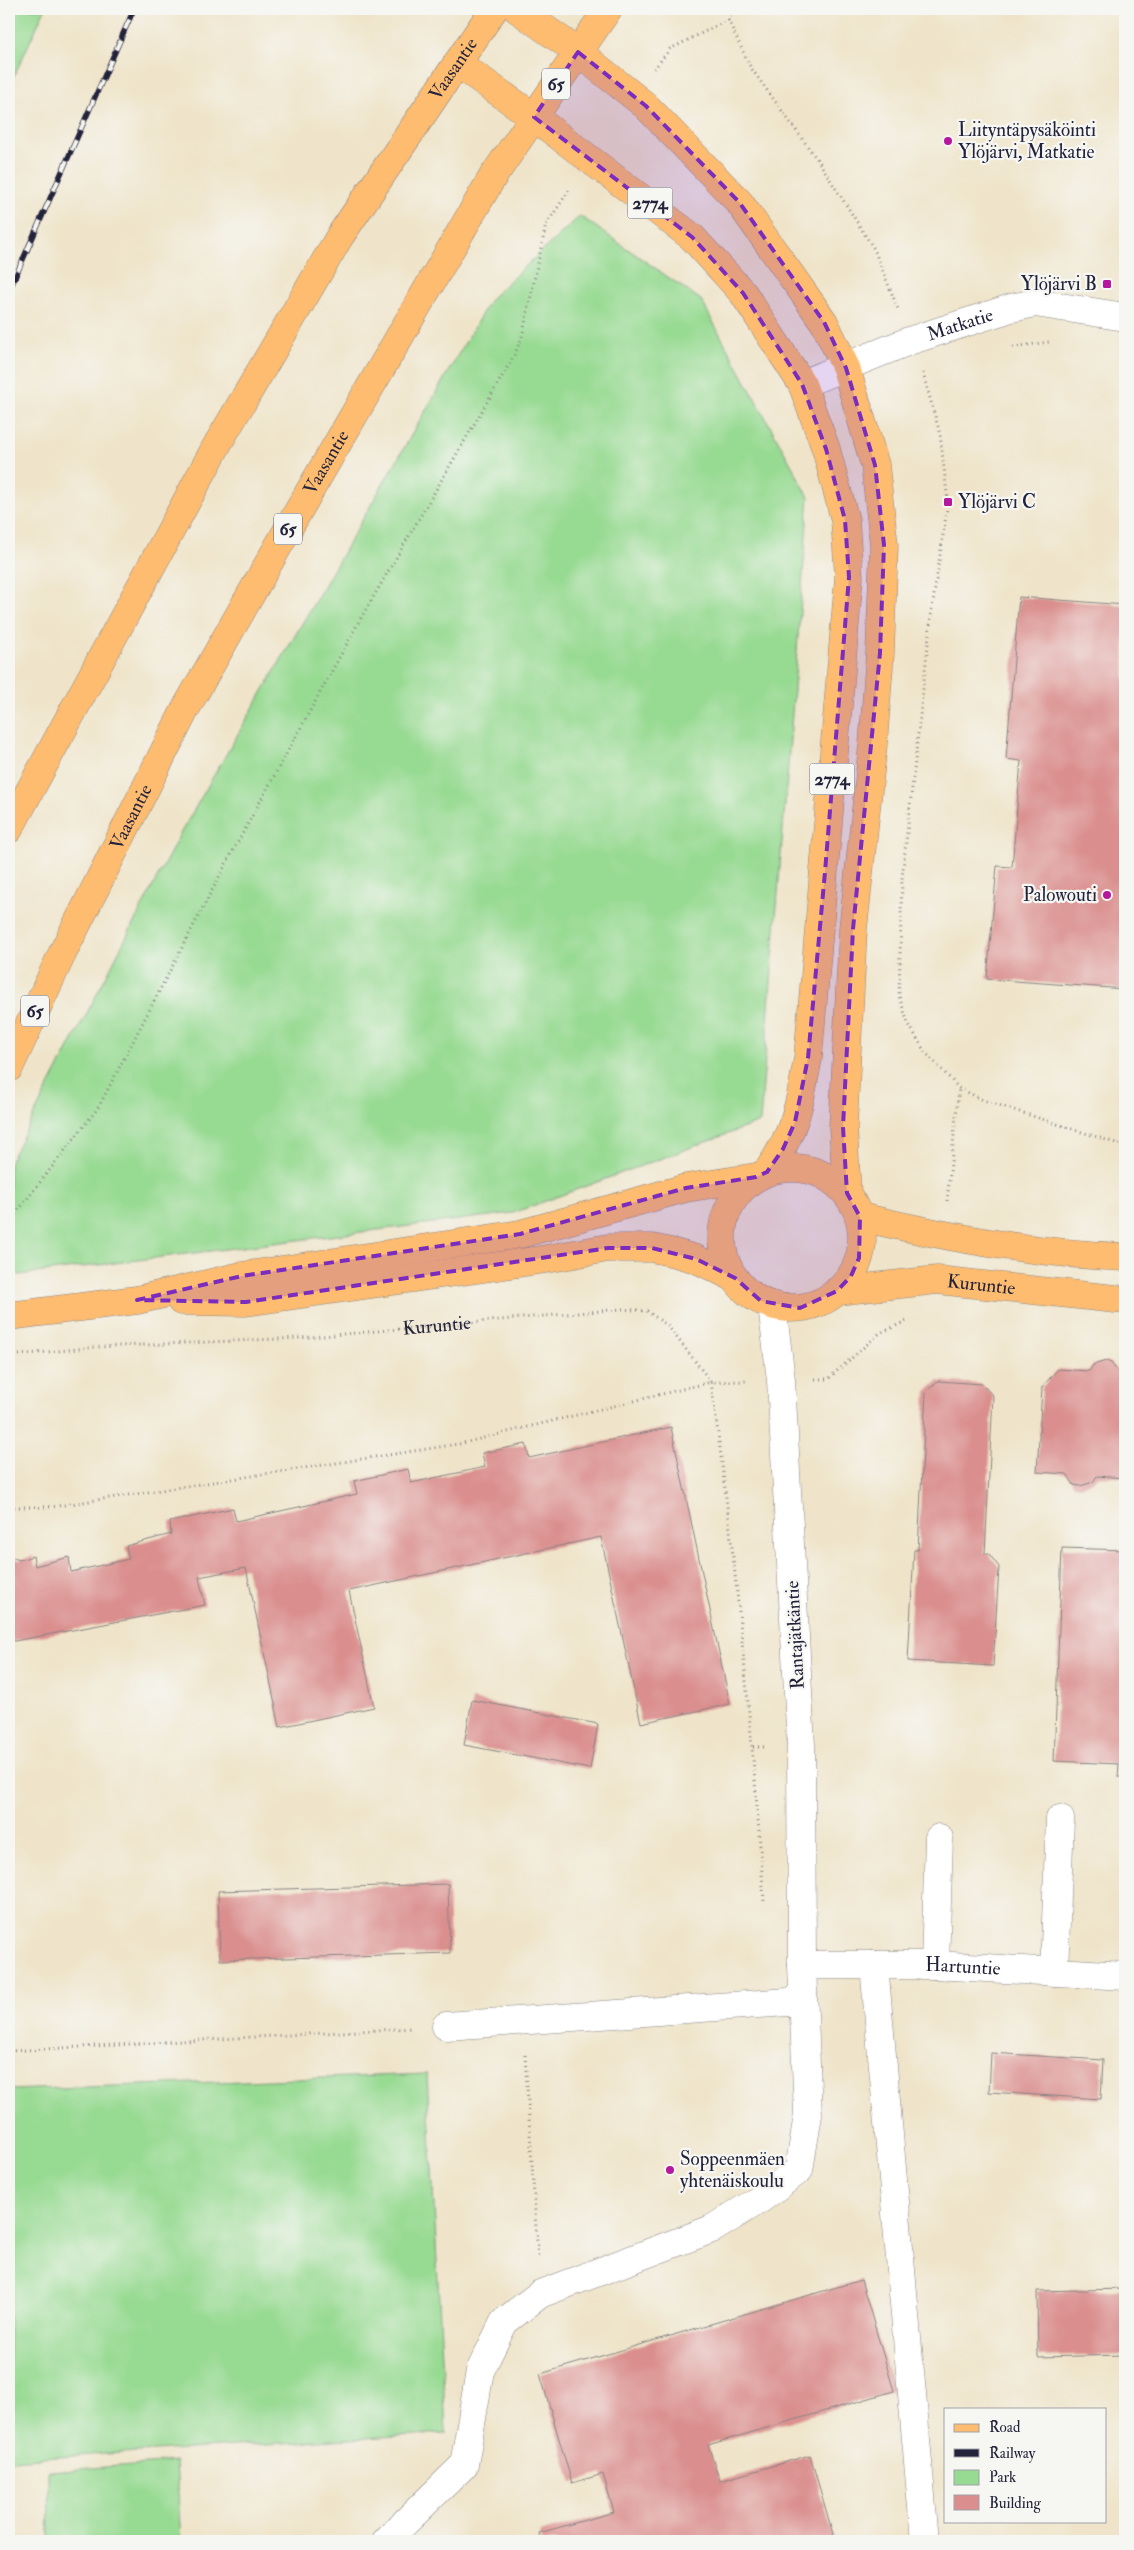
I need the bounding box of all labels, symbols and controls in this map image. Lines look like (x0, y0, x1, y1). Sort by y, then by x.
street label: Vaasantie (424, 33, 483, 105)
road number: 65 (542, 68, 570, 100)
place label: Liityntäpysäköinti Ylöjärvi, Matkatie (958, 118, 1096, 164)
marker: Liityntäpysäköinti Ylöjärvi, Matkatie (942, 135, 954, 147)
road number: 2774 (628, 188, 672, 218)
place label: Ylöjärvi B (1021, 272, 1097, 296)
marker: Ylöjärvi B (1101, 278, 1113, 290)
street label: Matkatie (924, 303, 996, 346)
street label: Vaasantie (298, 426, 354, 499)
place label: Ylöjärvi C (958, 490, 1036, 514)
marker: Ylöjärvi C (942, 496, 954, 508)
road number: 65 (274, 514, 302, 544)
road number: 2774 (810, 764, 854, 794)
street label: Vaasantie (104, 780, 158, 854)
place label: Palowouti (1023, 883, 1097, 907)
marker: Palowouti (1101, 889, 1113, 901)
road number: 65 (21, 996, 49, 1026)
street label: Kuruntie (946, 1269, 1017, 1300)
street label: Kuruntie (402, 1311, 472, 1341)
street label: Rantajätkäntie (780, 1580, 810, 1690)
street label: Hartuntie (925, 1953, 1001, 1981)
place label: Soppeenmäen yhtenäiskoulu (680, 2147, 785, 2193)
marker: Soppeenmäen yhtenäiskoulu (664, 2164, 676, 2176)
legend (944, 2408, 1106, 2522)
text: Road (989, 2418, 1021, 2437)
text: Railway (989, 2444, 1036, 2463)
text: Park (989, 2468, 1016, 2487)
text: Building (989, 2494, 1041, 2513)

